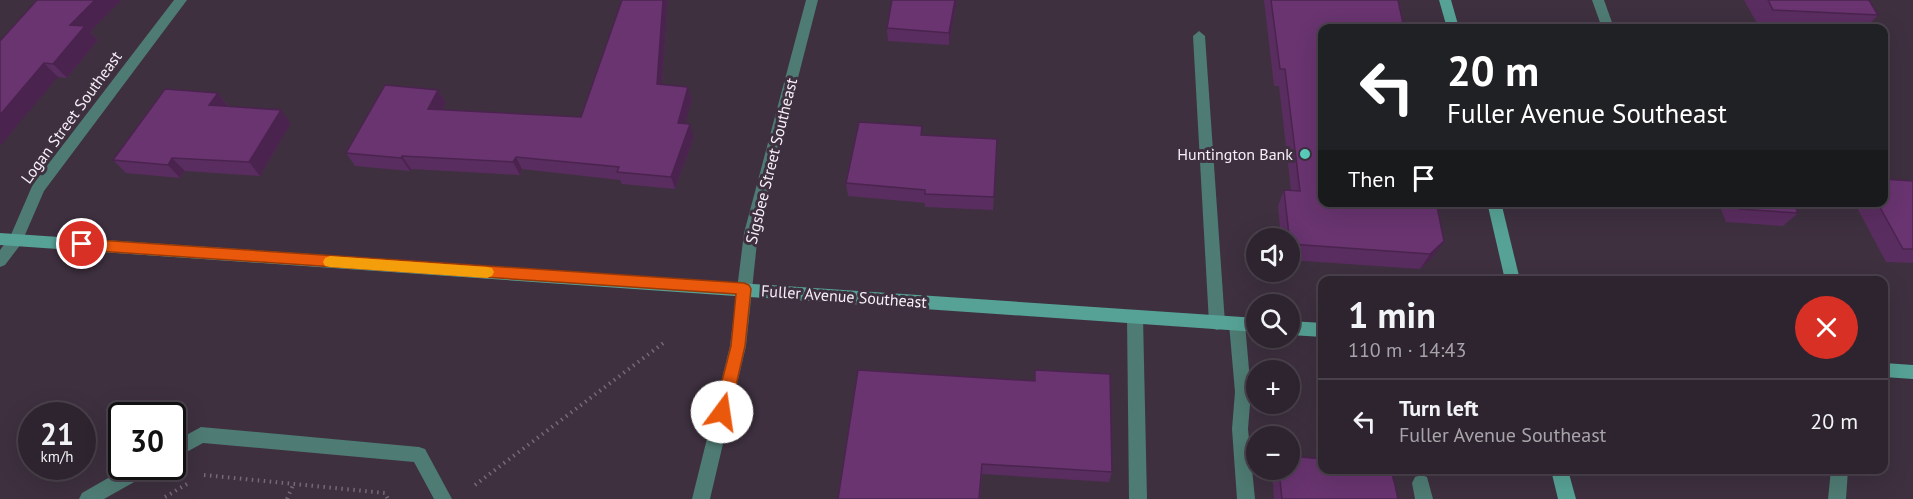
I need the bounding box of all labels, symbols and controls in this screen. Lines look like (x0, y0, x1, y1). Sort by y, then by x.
text: 20 m (1447, 43, 1539, 98)
street label: Logan Street Southeast (16, 46, 126, 187)
icon: left (1348, 48, 1426, 126)
street label: Sigsbee Street Southeast (741, 75, 801, 246)
text: Fuller Avenue Southeast (1447, 96, 1727, 130)
place label: Huntington Bank (1177, 144, 1293, 164)
marker: Huntington Bank (1298, 147, 1312, 161)
icon: arrive (1407, 162, 1440, 195)
text: Then (1348, 165, 1395, 193)
pin (56, 218, 107, 269)
icon: arrive (65, 227, 98, 260)
map controls (1246, 228, 1300, 480)
button: sound (1246, 228, 1300, 282)
street label: Fuller Avenue Southeast (761, 280, 928, 312)
text: 1 min (1348, 291, 1436, 338)
button: search (1246, 294, 1300, 348)
button: close (1795, 296, 1858, 359)
text: 110 m · 14:43 (1348, 337, 1466, 363)
button: + (1246, 360, 1300, 414)
position arrow (690, 380, 754, 444)
text: Turn left (1399, 394, 1479, 422)
speed limit sign: 30 (108, 402, 186, 480)
icon: left (1348, 405, 1381, 438)
text: 20 m (1810, 407, 1858, 435)
text: 21 (40, 414, 74, 453)
text: Fuller Avenue Southeast (1399, 422, 1606, 448)
button: − (1246, 426, 1300, 480)
text: km/h (41, 447, 73, 466)

